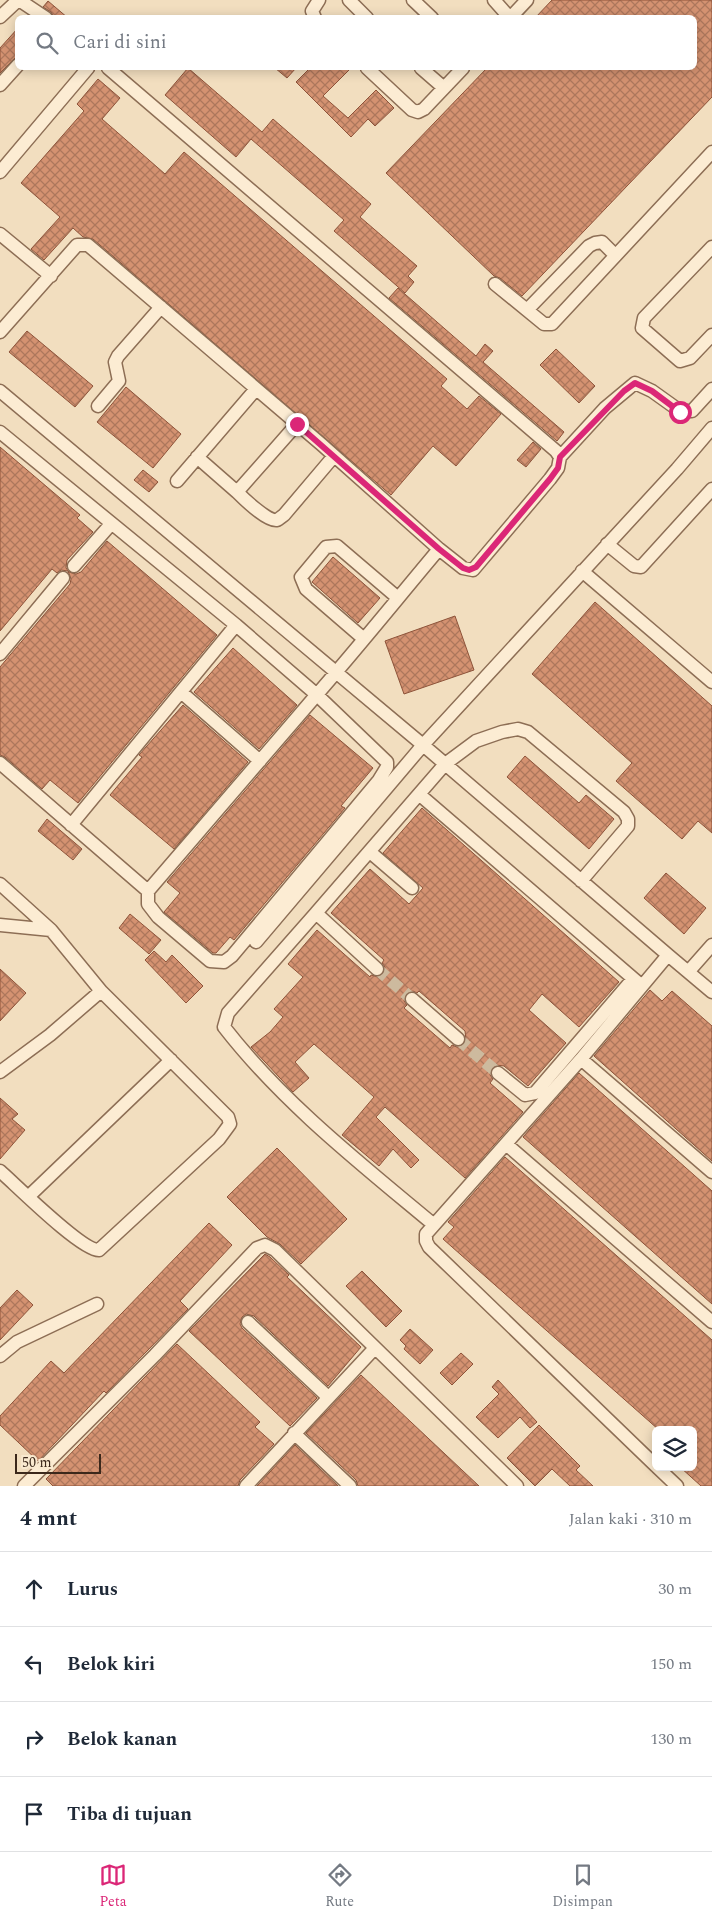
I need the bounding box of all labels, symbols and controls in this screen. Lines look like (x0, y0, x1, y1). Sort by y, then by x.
search box (15, 15, 697, 70)
text: Cari di sini (73, 28, 167, 57)
icon: search (33, 29, 61, 57)
route start (669, 401, 692, 424)
route end (286, 413, 309, 436)
map controls (652, 1426, 697, 1471)
button: layers (652, 1426, 697, 1471)
scale bar (15, 1451, 101, 1474)
text: 50 m (22, 1452, 52, 1473)
text: 4 mnt (20, 1503, 77, 1535)
text: Jalan kaki · 310 m (569, 1507, 692, 1531)
icon: ahead (20, 1575, 48, 1603)
text: Lurus (67, 1575, 118, 1604)
text: 30 m (658, 1577, 692, 1601)
icon: left (20, 1650, 48, 1678)
text: Belok kiri (67, 1650, 155, 1679)
text: 150 m (650, 1652, 692, 1676)
icon: right (20, 1725, 48, 1753)
text: Belok kanan (67, 1725, 177, 1754)
text: 130 m (650, 1727, 692, 1751)
icon: arrive (20, 1800, 48, 1828)
text: Tiba di tujuan (67, 1800, 192, 1829)
tab: Peta (99, 1861, 127, 1912)
tab: Rute (325, 1861, 354, 1912)
tab: Disimpan (552, 1861, 613, 1912)

